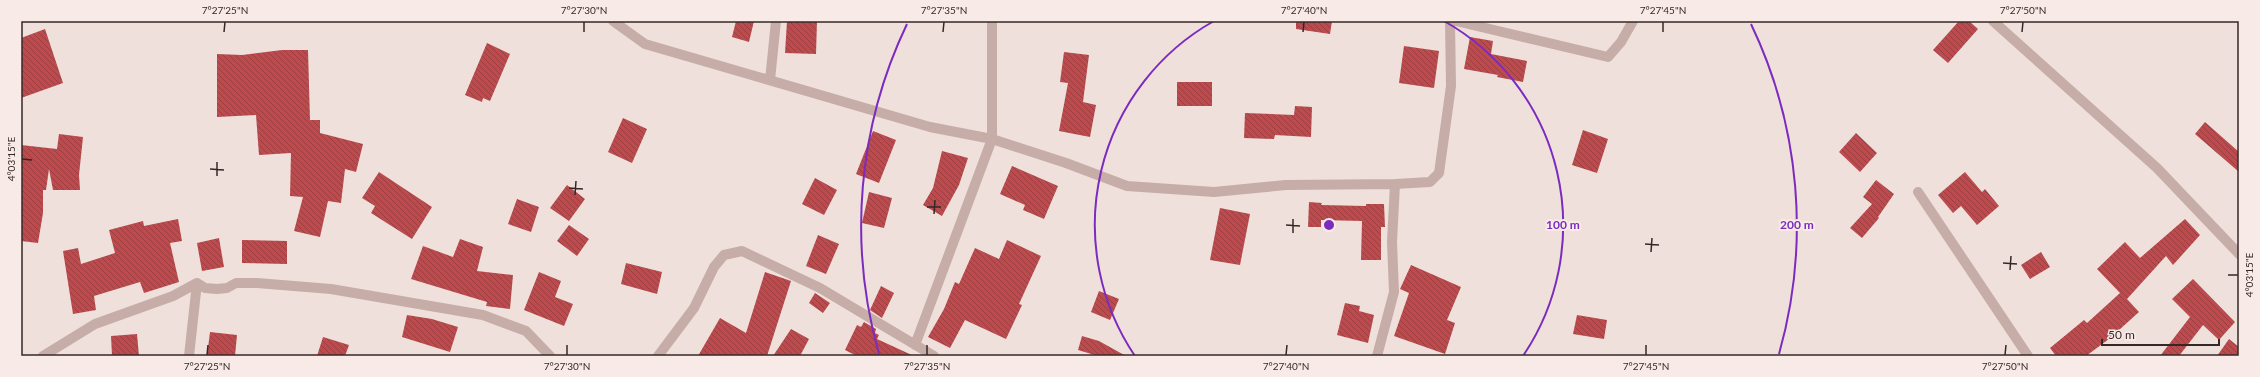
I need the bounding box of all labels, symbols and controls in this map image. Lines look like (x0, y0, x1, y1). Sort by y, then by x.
text: 7°27'25"N (202, 4, 248, 16)
text: 7°27'30"N (561, 4, 607, 16)
text: 7°27'35"N (921, 4, 967, 16)
text: 7°27'40"N (1281, 4, 1327, 16)
text: 7°27'45"N (1640, 4, 1686, 16)
text: 7°27'50"N (2000, 4, 2046, 16)
text: 4°03'15"E (5, 136, 17, 181)
text: 100 m (1546, 217, 1580, 232)
text: 200 m (1780, 217, 1814, 232)
centre of rings (1322, 218, 1336, 232)
text: 4°03'15"E (2243, 252, 2255, 297)
scale bar (2102, 321, 2219, 347)
text: 50 m (2108, 327, 2135, 342)
text: 7°27'25"N (184, 360, 230, 372)
text: 7°27'30"N (544, 360, 590, 372)
text: 7°27'35"N (904, 360, 950, 372)
text: 7°27'40"N (1263, 360, 1309, 372)
text: 7°27'45"N (1623, 360, 1669, 372)
text: 7°27'50"N (1982, 360, 2028, 372)

